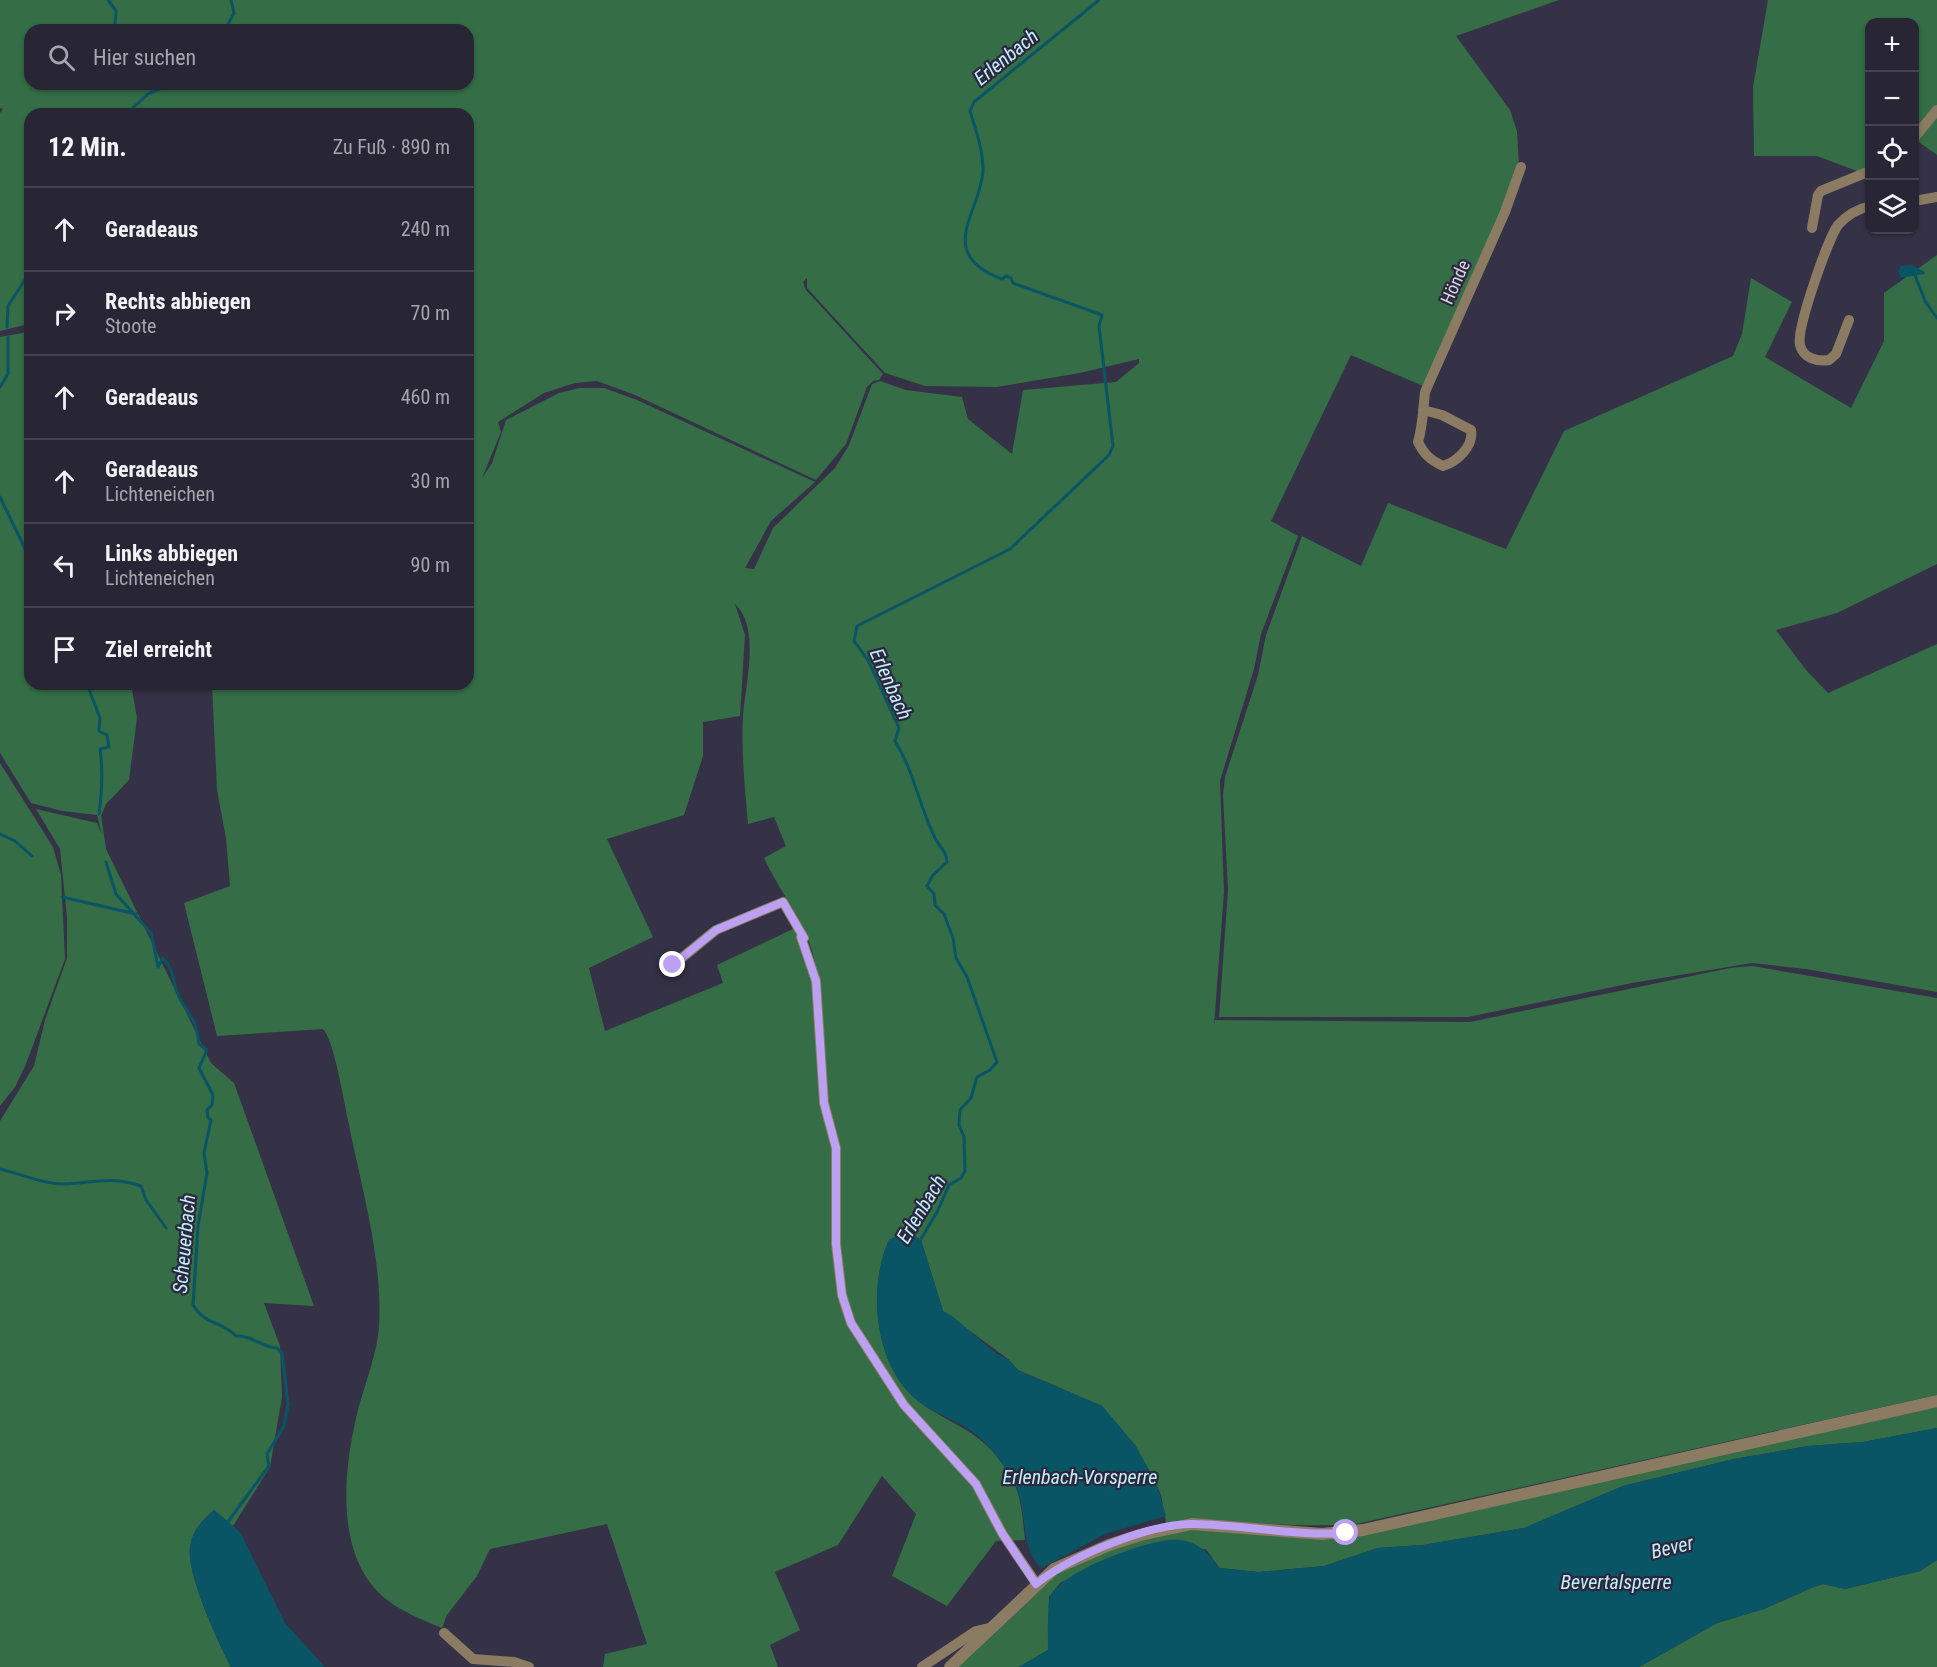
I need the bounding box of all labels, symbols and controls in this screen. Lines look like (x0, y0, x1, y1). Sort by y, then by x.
map controls (1865, 18, 1919, 234)
button: + (1865, 18, 1919, 72)
search box (24, 24, 474, 90)
water label: Erlenbach (969, 24, 1043, 90)
icon: search (45, 41, 78, 74)
text: Hier suchen (93, 45, 196, 70)
button: − (1865, 72, 1919, 126)
button: locate (1865, 126, 1919, 180)
text: 12 Min. (48, 132, 127, 162)
text: Zu Fuß · 890 m (333, 135, 450, 159)
button: layers (1865, 180, 1919, 234)
icon: ahead (48, 213, 81, 246)
text: Geradeaus (105, 217, 198, 242)
text: 240 m (401, 217, 450, 241)
street label: Hönde (1436, 257, 1474, 307)
text: Rechts abbiegen (105, 289, 251, 314)
icon: right (48, 297, 81, 330)
text: 70 m (411, 301, 450, 325)
text: Stoote (105, 314, 156, 338)
icon: ahead (48, 381, 81, 414)
text: Geradeaus (105, 385, 198, 410)
text: 460 m (401, 385, 450, 409)
text: Geradeaus (105, 457, 198, 482)
icon: ahead (48, 465, 81, 498)
text: 30 m (411, 469, 450, 493)
text: Lichteneichen (105, 482, 215, 506)
text: Links abbiegen (105, 541, 238, 566)
icon: left (48, 549, 81, 582)
text: 90 m (411, 553, 450, 577)
text: Lichteneichen (105, 566, 215, 590)
icon: arrive (48, 633, 81, 666)
text: Ziel erreicht (105, 637, 212, 662)
water label: Erlenbach (865, 645, 917, 723)
route end (659, 951, 685, 977)
water label: Erlenbach (891, 1170, 951, 1248)
water label: Scheuerbach (168, 1194, 200, 1294)
water label: Erlenbach-Vorsperre (1003, 1465, 1157, 1489)
route start (1332, 1519, 1358, 1545)
water label: Bever (1648, 1530, 1697, 1563)
water label: Bevertalsperre (1561, 1570, 1671, 1594)

